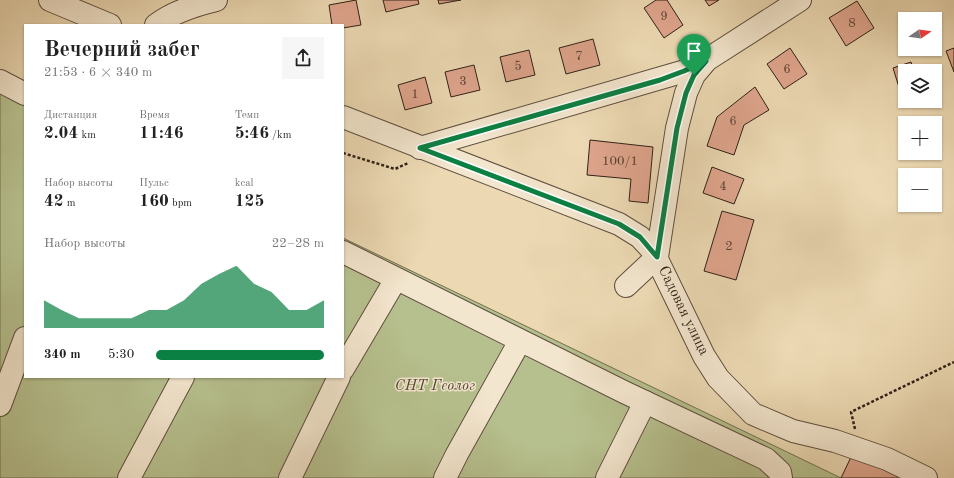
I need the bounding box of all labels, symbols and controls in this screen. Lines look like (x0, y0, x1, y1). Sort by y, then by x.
house number: 9 (660, 10, 668, 23)
north arrow (898, 12, 942, 56)
map controls (898, 12, 942, 212)
house number: 8 (848, 17, 856, 30)
pin (677, 34, 711, 75)
button: share (282, 37, 324, 79)
text: Вечерний забег (44, 39, 200, 61)
icon: arrive (683, 40, 705, 62)
house number: 7 (575, 50, 583, 63)
house number: 5 (514, 60, 522, 73)
house number: 6 (783, 63, 791, 76)
button: layers (898, 64, 942, 108)
text: 21:53 · 6 × 340 m (44, 66, 152, 79)
house number: 3 (459, 75, 467, 88)
house number: 1 (411, 88, 419, 101)
text: Дистанция (44, 110, 97, 121)
text: Время (139, 110, 170, 121)
text: Темп (235, 110, 259, 121)
house number: 6 (729, 115, 737, 128)
button: + (898, 116, 942, 160)
text: 2.04 (44, 125, 78, 142)
text: 11:46 (139, 125, 184, 142)
text: 5:46 (235, 125, 269, 142)
text: km (78, 130, 96, 141)
text: /km (269, 130, 291, 141)
house number: 100/1 (602, 155, 638, 168)
button: − (898, 168, 942, 212)
text: Набор высоты (44, 178, 113, 189)
text: Пульс (139, 178, 169, 189)
text: kcal (235, 178, 254, 189)
house number: 4 (719, 180, 727, 193)
text: 42 (44, 193, 64, 210)
text: 160 (139, 193, 169, 210)
text: 125 (235, 193, 264, 210)
text: m (64, 198, 76, 209)
text: bpm (169, 198, 192, 209)
text: Набор высоты (44, 237, 126, 250)
text: 22–28 m (272, 237, 324, 250)
house number: 2 (725, 240, 733, 253)
street label: Садовая улица (655, 264, 711, 359)
text: 340 m (44, 348, 81, 361)
text: 5:30 (108, 348, 134, 361)
park label: СНТ Геолог (395, 379, 475, 394)

